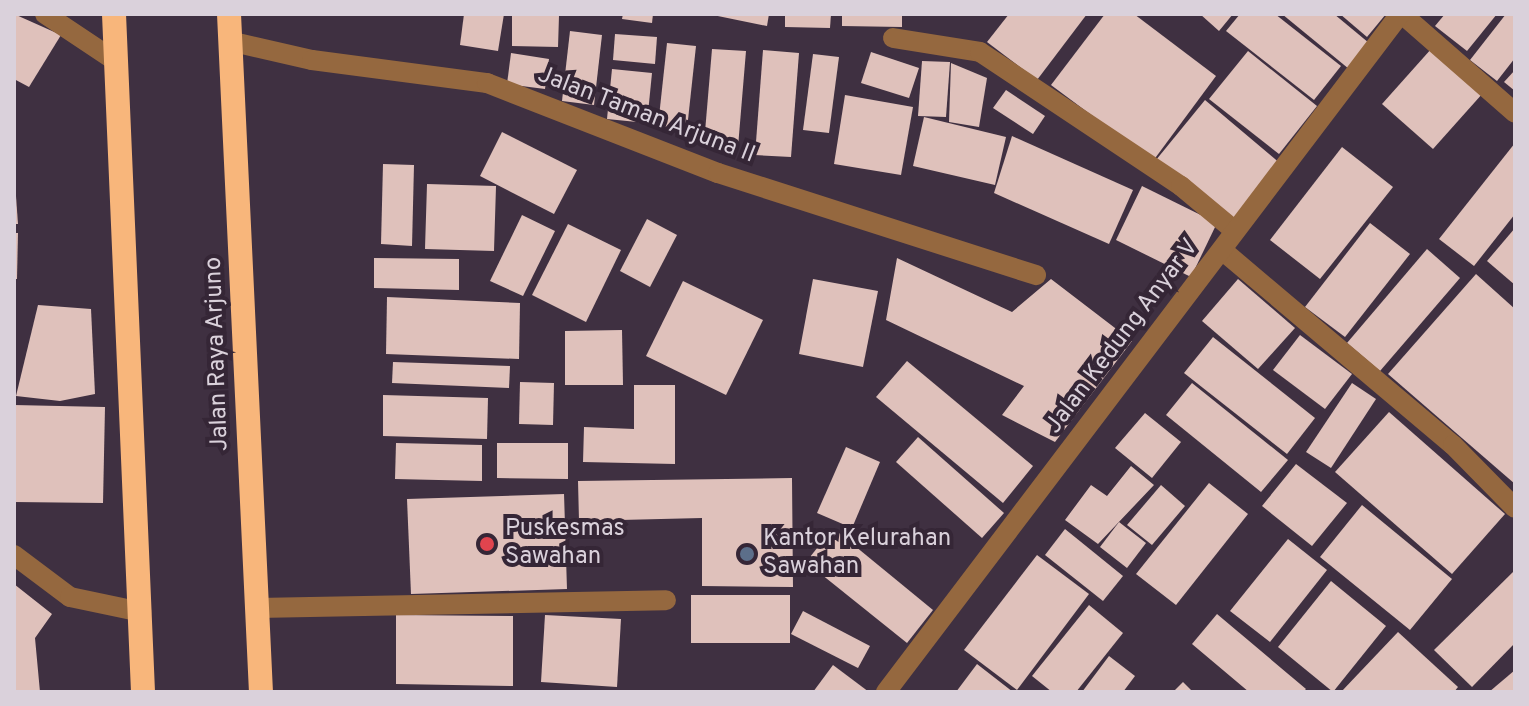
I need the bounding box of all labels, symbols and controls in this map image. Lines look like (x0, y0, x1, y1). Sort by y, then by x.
street label: Jalan Taman Arjuna II (532, 61, 760, 171)
street label: Jalan Kedung Anyar V (1040, 233, 1206, 441)
street label: Jalan Raya Arjuno (200, 256, 236, 452)
place label: Puskesmas Sawahan (505, 516, 625, 572)
place label: Kantor Kelurahan Sawahan (763, 526, 951, 582)
marker: Puskesmas Sawahan (476, 533, 498, 555)
marker: Kantor Kelurahan Sawahan (738, 545, 756, 563)

